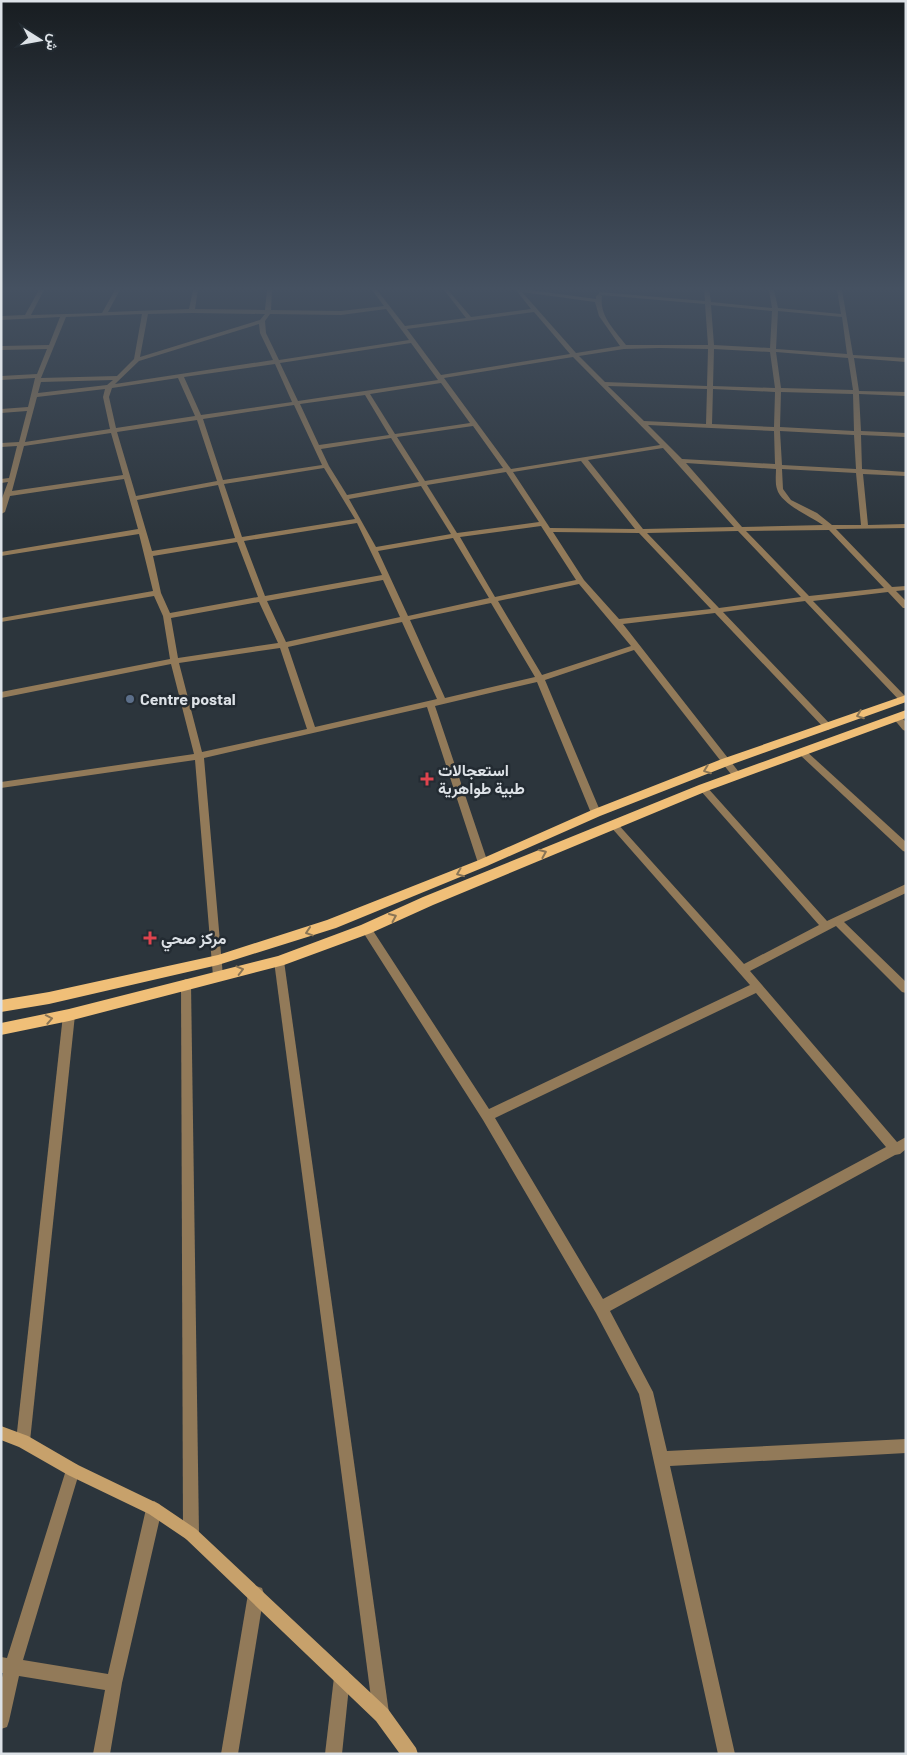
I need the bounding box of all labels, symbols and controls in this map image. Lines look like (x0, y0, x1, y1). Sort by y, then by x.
north arrow (15, 15, 65, 65)
text: ش (42, 33, 63, 53)
place label: Centre postal (140, 689, 236, 708)
marker: Centre postal (124, 693, 136, 705)
one-way arrow (856, 709, 865, 719)
place label: استعجالات طبية طواهرية (438, 760, 525, 799)
one-way arrow (703, 763, 712, 774)
marker: استعجالات طبية طواهرية (420, 772, 434, 786)
one-way arrow (538, 849, 547, 860)
one-way arrow (456, 866, 465, 877)
one-way arrow (388, 912, 397, 923)
one-way arrow (305, 926, 314, 936)
place label: مركز صحي (161, 928, 227, 952)
marker: مركز صحي (143, 931, 157, 945)
one-way arrow (236, 966, 244, 976)
one-way arrow (45, 1015, 53, 1025)

